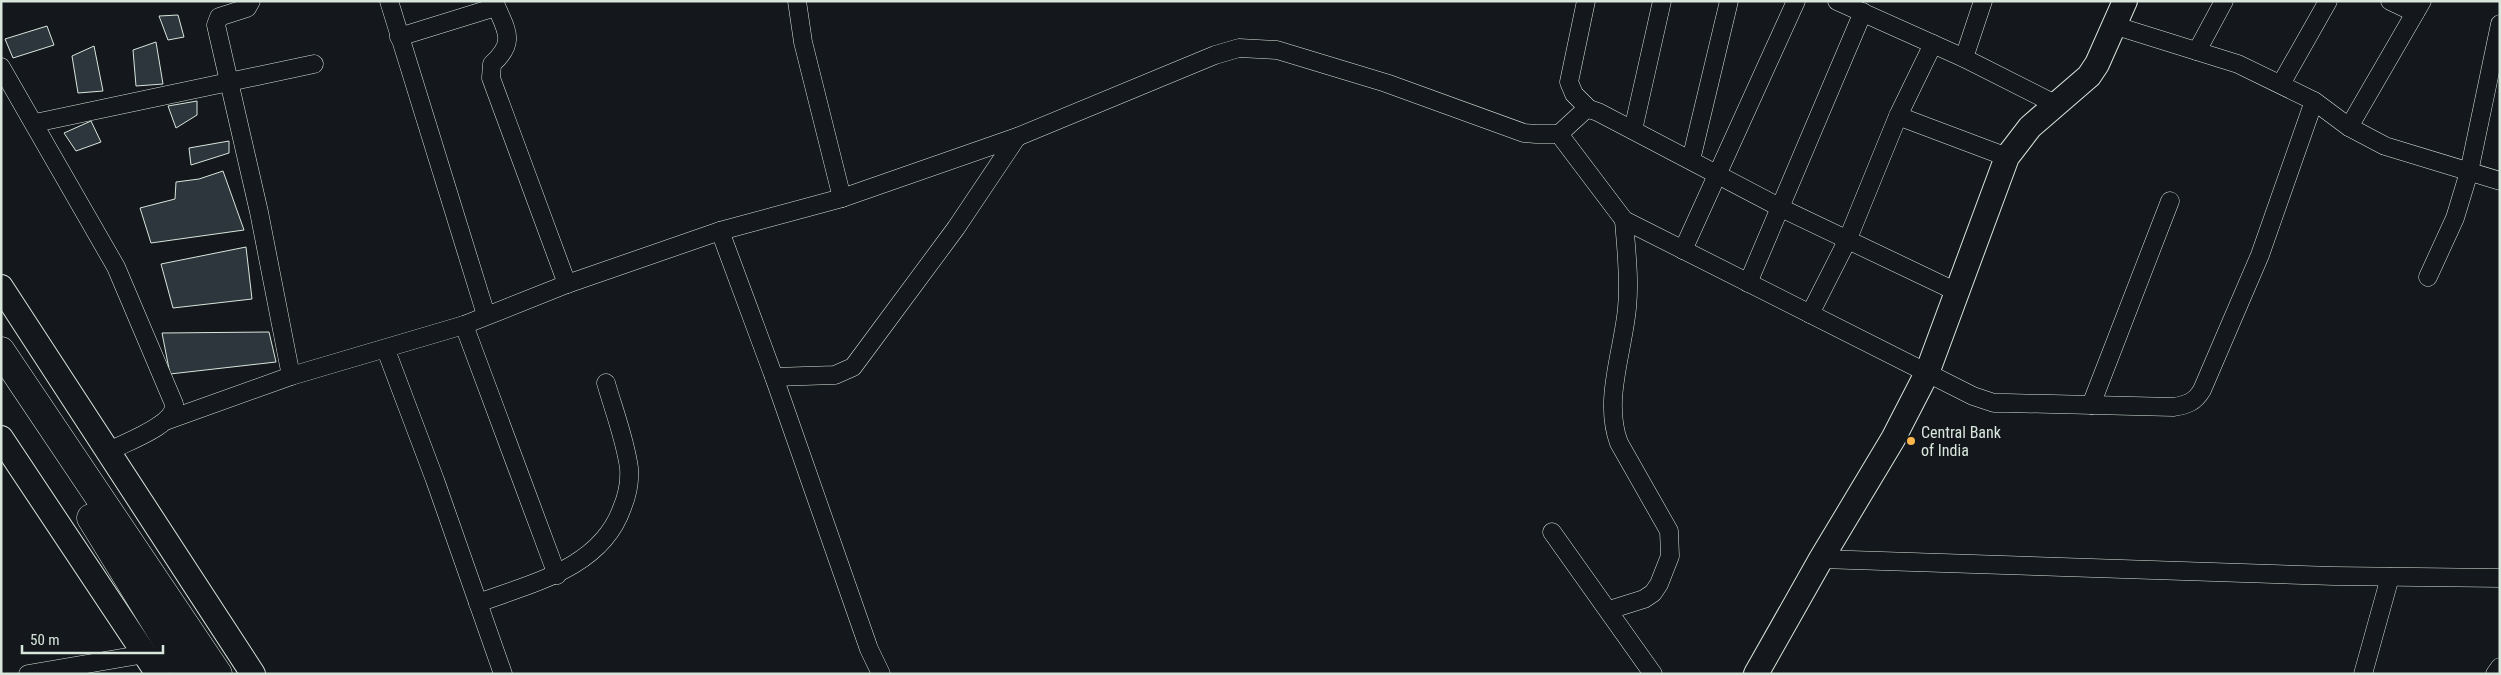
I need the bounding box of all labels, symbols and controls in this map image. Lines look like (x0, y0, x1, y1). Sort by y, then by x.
place label: Central Bank of India (1921, 423, 2002, 460)
marker: Central Bank of India (1905, 435, 1917, 447)
scale bar (22, 622, 164, 654)
text: 50 m (30, 631, 60, 649)

